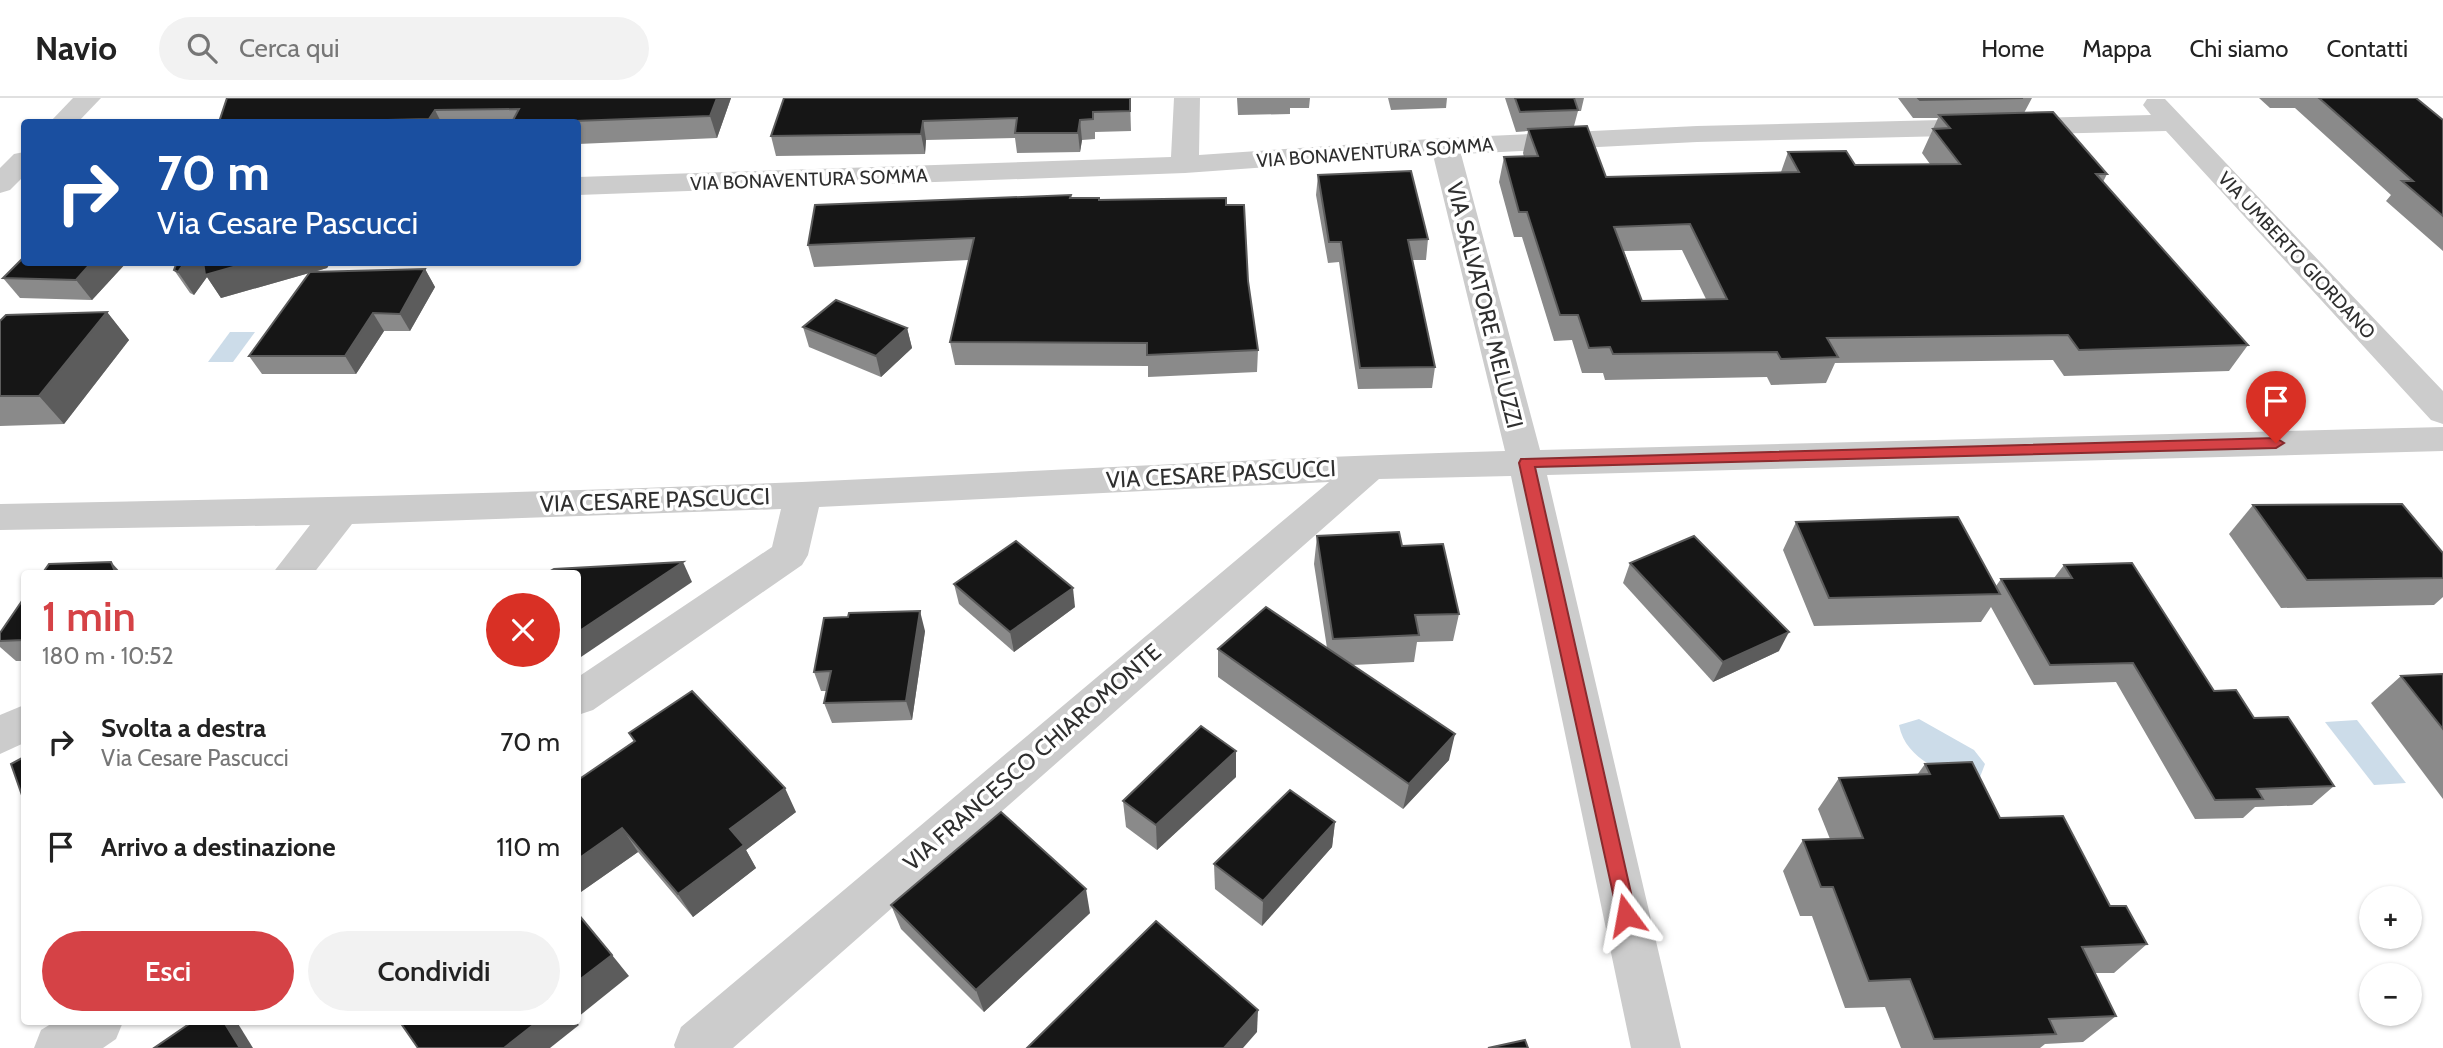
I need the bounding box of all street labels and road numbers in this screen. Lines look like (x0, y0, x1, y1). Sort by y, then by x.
street label: VIA BONAVENTURA SOMMA (1256, 133, 1495, 172)
street label: VIA BONAVENTURA SOMMA (690, 164, 928, 195)
street label: VIA UMBERTO GIORDANO (2213, 167, 2380, 344)
street label: VIA SALVATORE MELUZZI (1441, 179, 1529, 431)
street label: VIA CESARE PASCUCCI (1105, 454, 1337, 494)
street label: VIA CESARE PASCUCCI (540, 482, 770, 518)
street label: VIA FRANCESCO CHIAROMONTE (898, 638, 1166, 876)

